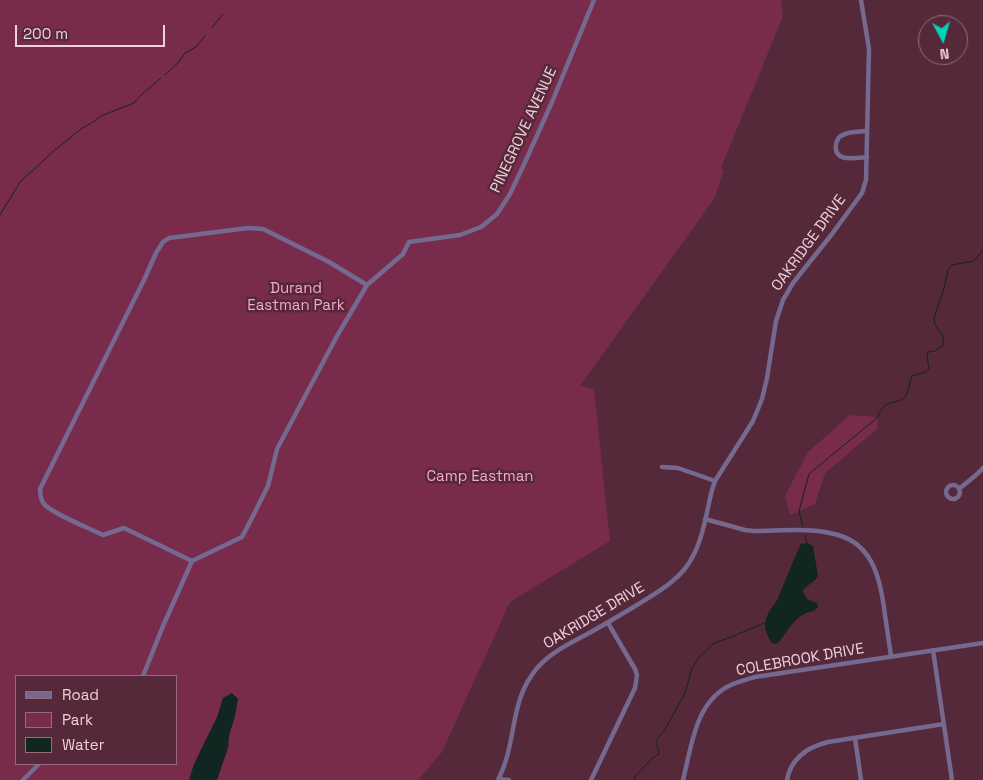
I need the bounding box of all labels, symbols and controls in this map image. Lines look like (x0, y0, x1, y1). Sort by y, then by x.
scale bar (18, 15, 168, 47)
north arrow (918, 15, 968, 65)
text: 200 m (23, 24, 68, 43)
text: N (939, 44, 950, 63)
street label: PINEGROVE AVENUE (487, 64, 561, 196)
street label: OAKRIDGE DRIVE (768, 191, 850, 295)
park label: Durand Eastman Park (247, 280, 345, 315)
park label: Camp Eastman (426, 468, 534, 486)
street label: OAKRIDGE DRIVE (540, 579, 648, 653)
street label: COLEBROOK DRIVE (735, 640, 865, 680)
legend (15, 675, 178, 765)
text: Road (62, 685, 99, 704)
text: Park (62, 710, 93, 729)
text: Water (62, 735, 104, 754)

